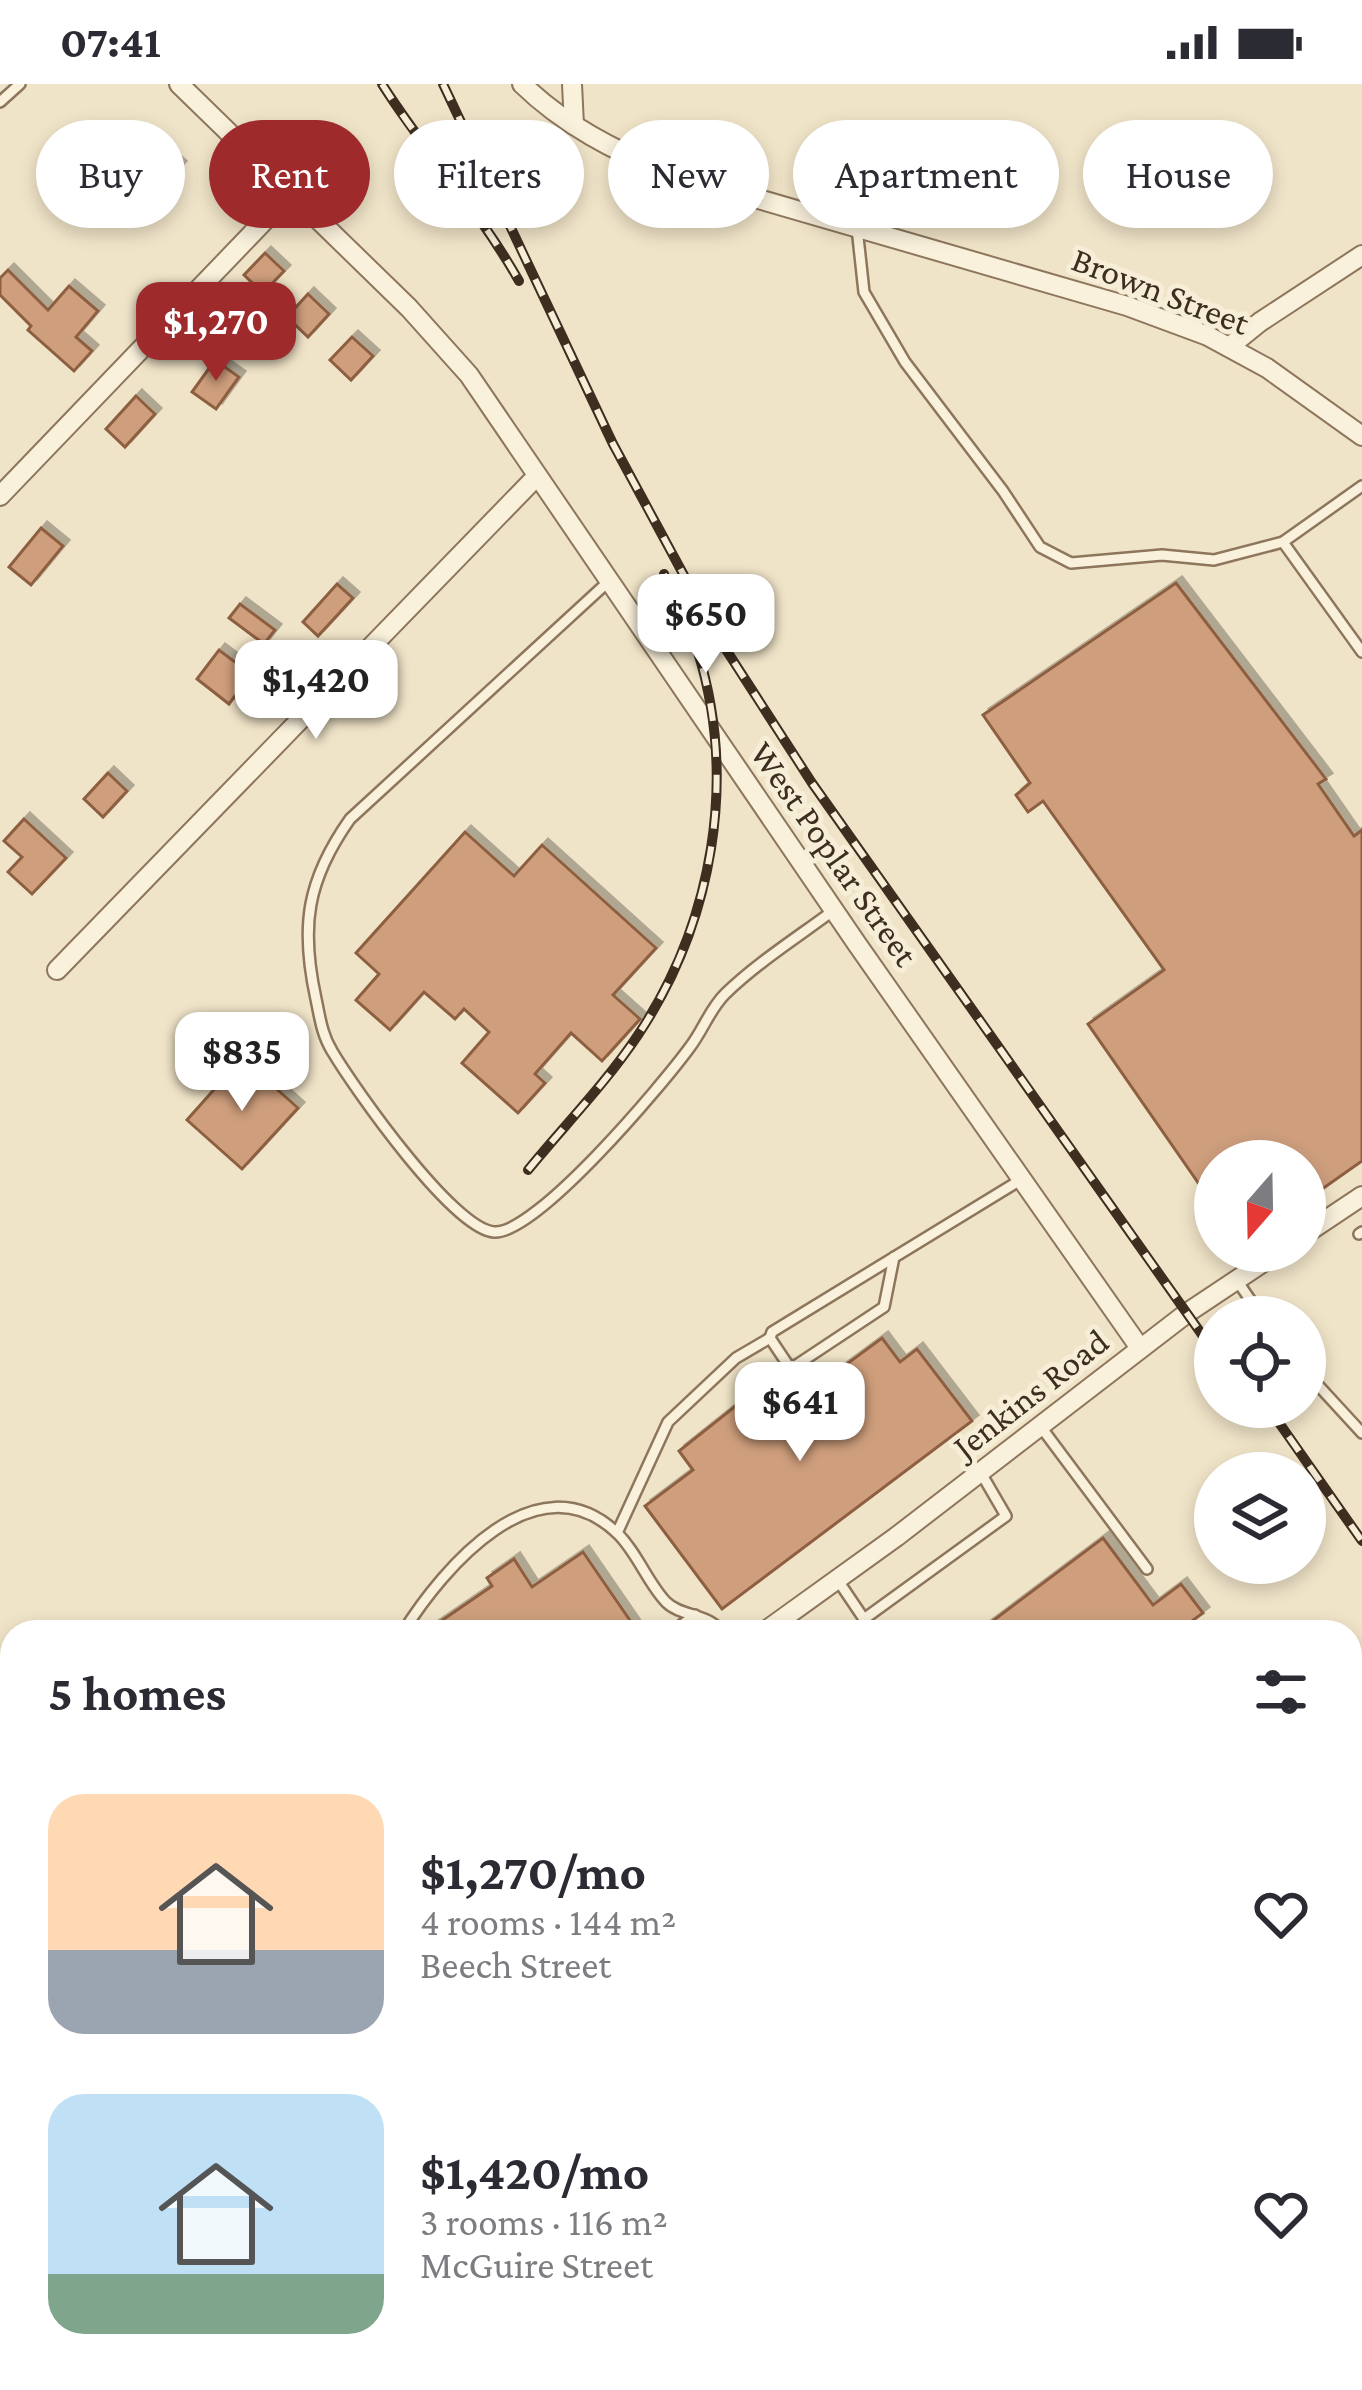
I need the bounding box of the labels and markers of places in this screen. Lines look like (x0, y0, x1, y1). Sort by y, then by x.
pin: $1,270 (118, 282, 314, 384)
pin: $650 (635, 574, 777, 676)
pin: $1,420 (218, 640, 414, 742)
pin: $835 (171, 1012, 313, 1114)
pin: $641 (729, 1362, 871, 1464)

